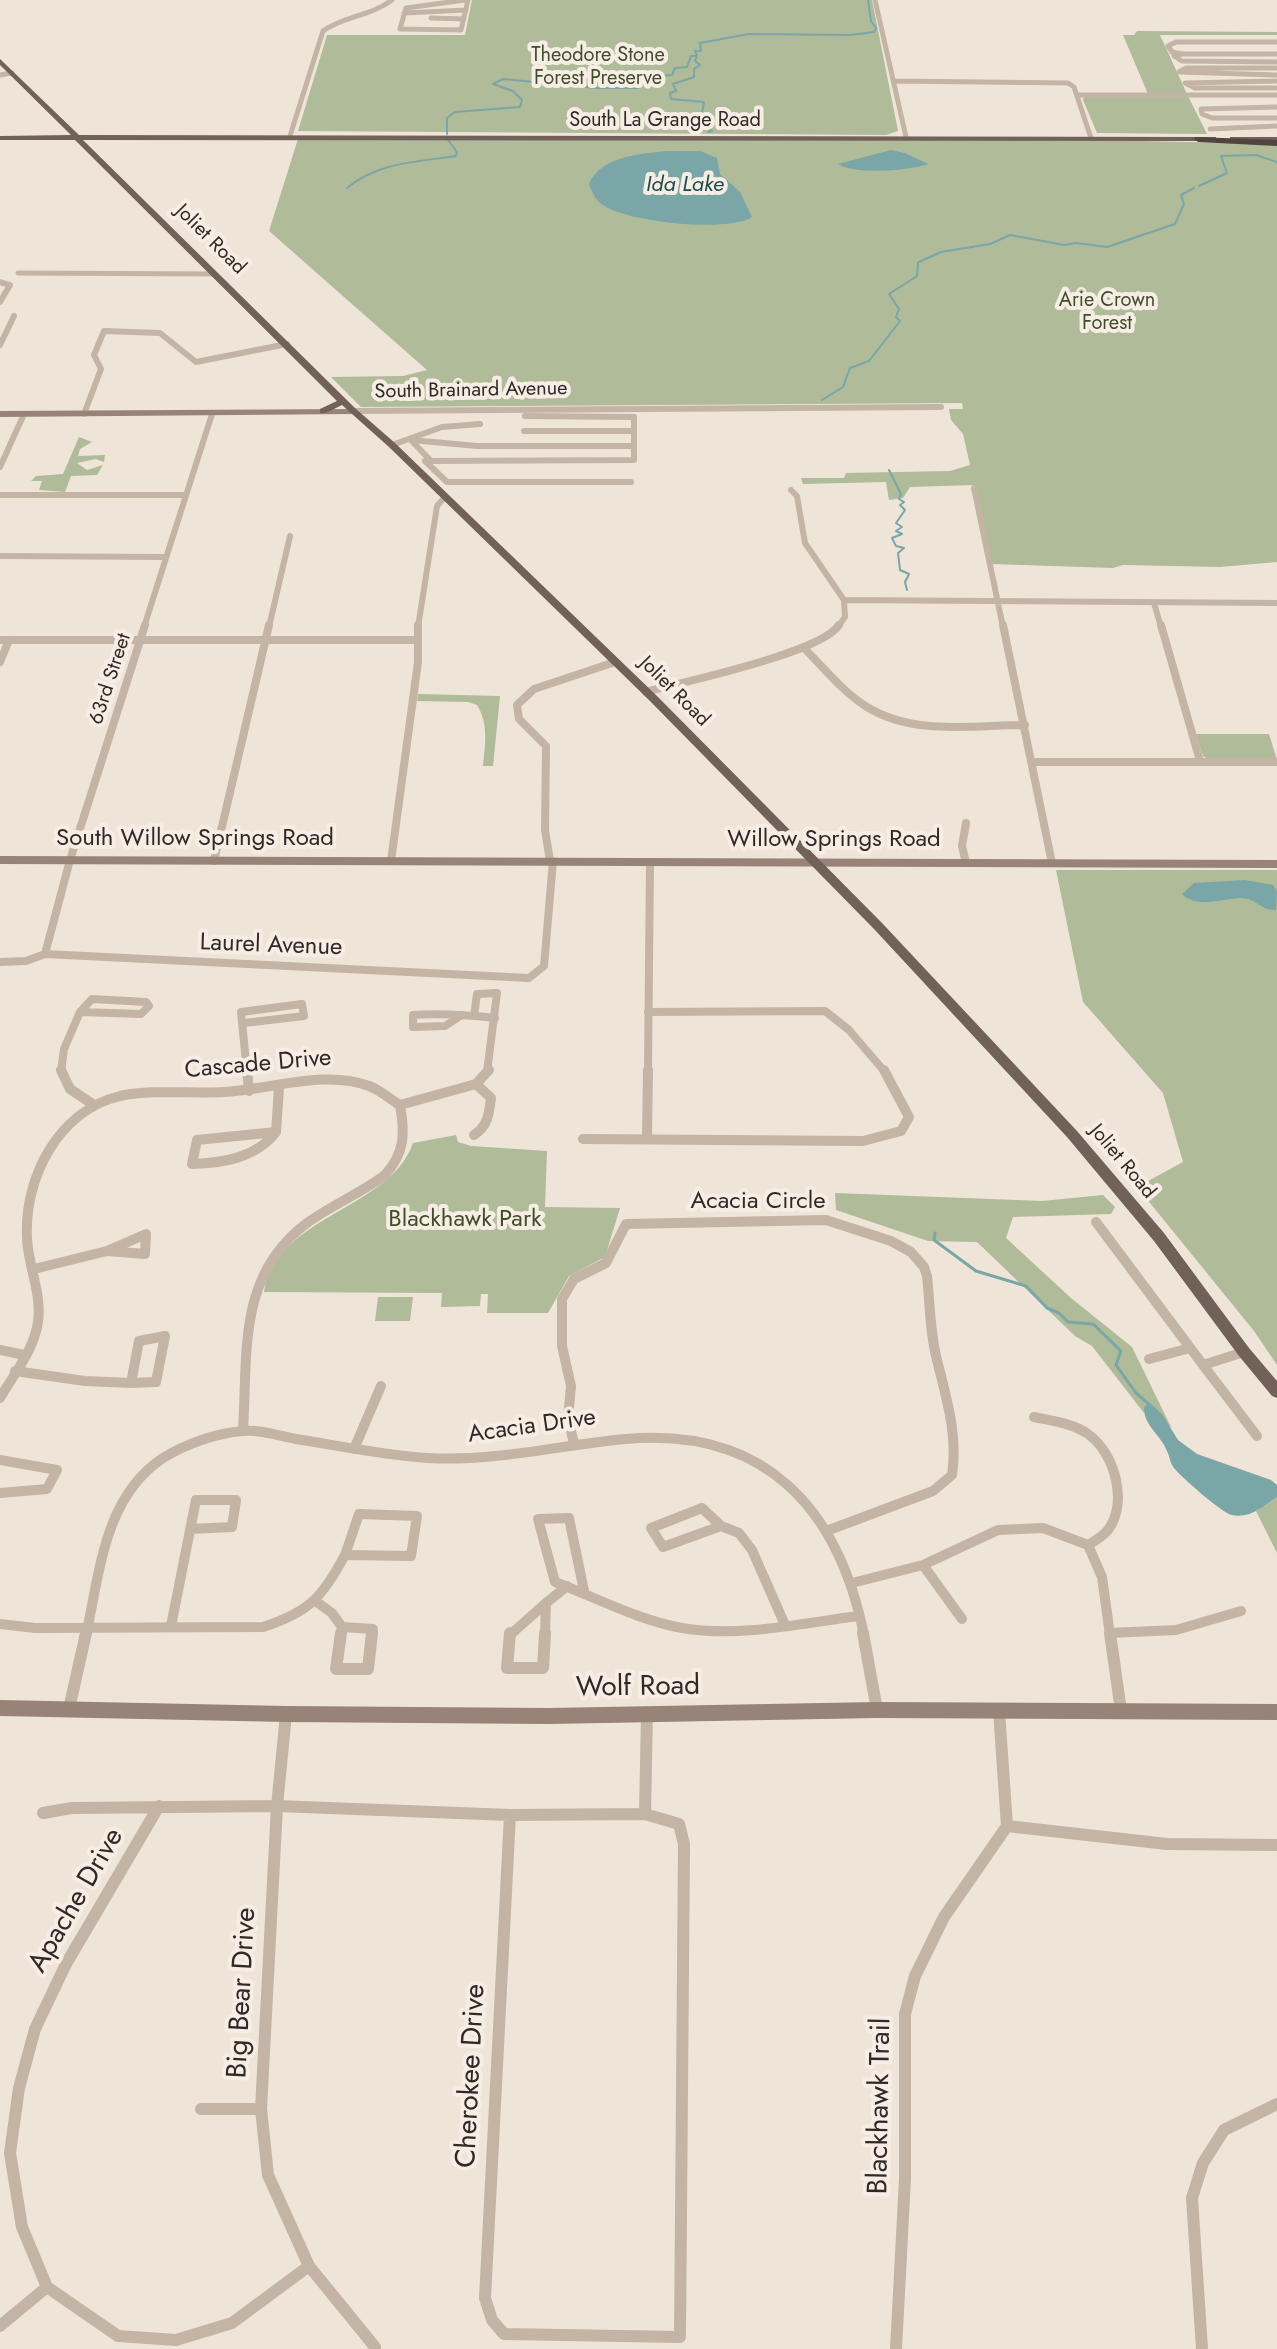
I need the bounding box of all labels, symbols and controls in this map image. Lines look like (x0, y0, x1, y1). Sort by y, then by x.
park label: Theodore Stone Forest Preserve (531, 44, 665, 91)
street label: South La Grange Road (569, 109, 761, 133)
water label: Ida Lake (646, 173, 724, 199)
street label: Joliet Road (170, 200, 250, 280)
park label: Arie Crown Forest (1059, 289, 1155, 336)
street label: South Brainard Avenue (374, 377, 568, 405)
street label: 63rd Street (85, 630, 137, 728)
street label: Joliet Road (634, 652, 714, 732)
street label: South Willow Springs Road (56, 825, 334, 853)
street label: Willow Springs Road (727, 826, 941, 854)
street label: Laurel Avenue (199, 929, 343, 963)
street label: Cascade Drive (183, 1044, 333, 1086)
street label: Joliet Road (1084, 1120, 1160, 1204)
street label: Acacia Circle (690, 1188, 826, 1216)
park label: Blackhawk Park (388, 1206, 542, 1234)
street label: Acacia Drive (466, 1404, 598, 1450)
street label: Wolf Road (576, 1670, 700, 1706)
street label: Apache Drive (22, 1823, 132, 1979)
street label: Big Bear Drive (222, 1907, 264, 2079)
street label: Cherokee Drive (450, 1983, 494, 2169)
street label: Blackhawk Trail (863, 2017, 899, 2195)

